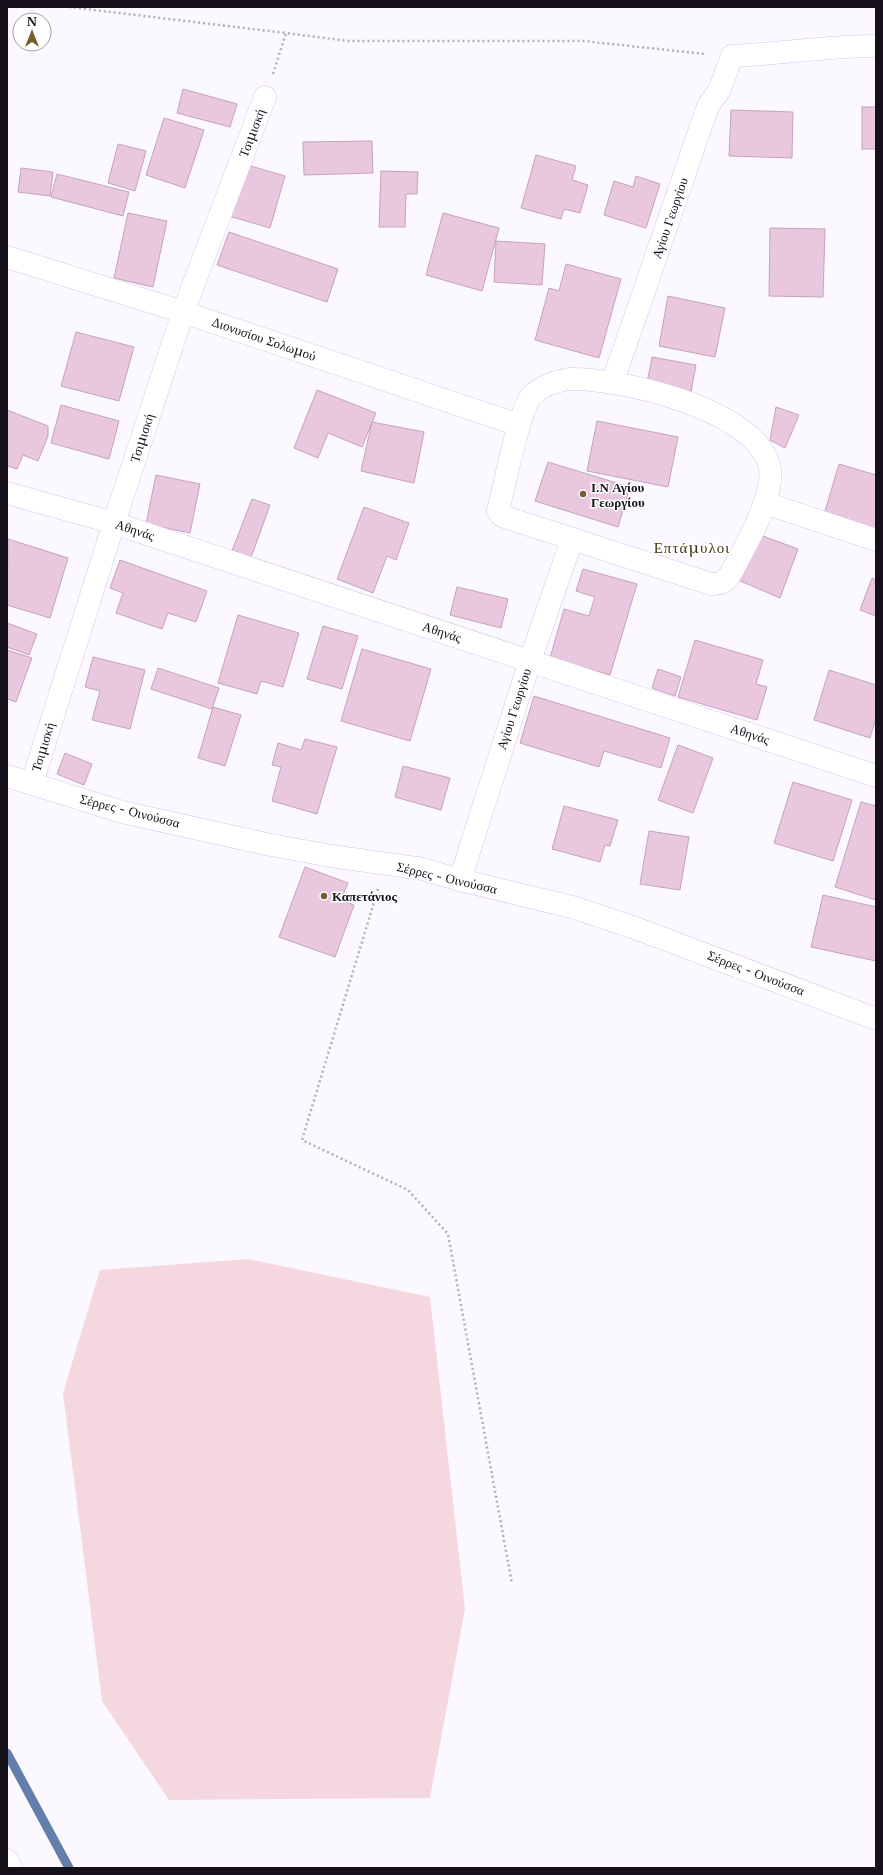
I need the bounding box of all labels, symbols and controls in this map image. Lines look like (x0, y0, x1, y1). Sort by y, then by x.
north arrow (12, 12, 52, 52)
text: N (27, 15, 38, 29)
street label: Τσιμισκή (235, 106, 269, 160)
street label: Αγίου Γεωργίου (648, 175, 692, 261)
street label: Διονυσίου Σολωμού (210, 313, 318, 365)
street label: Τσιμισκή (126, 411, 158, 465)
place label: Ι.Ν Αγίου Γεωργίου (591, 479, 645, 511)
marker: Ι.Ν Αγίου Γεωργίου (578, 489, 588, 499)
street label: Αθηνάς (113, 516, 158, 545)
district label: Επτάμυλοι (654, 538, 730, 557)
street label: Αθηνάς (420, 618, 465, 647)
street label: Αγίου Γεωργίου (493, 666, 535, 752)
street label: Τσιμισκή (27, 720, 59, 774)
street label: Αθηνάς (728, 720, 773, 749)
street label: Σέρρες - Οινούσσα (78, 790, 182, 832)
street label: Σέρρες - Οινούσσα (395, 858, 499, 898)
place label: Καπετάνιος (332, 888, 397, 905)
marker: Καπετάνιος (319, 891, 329, 901)
street label: Σέρρες - Οινούσσα (705, 947, 807, 999)

